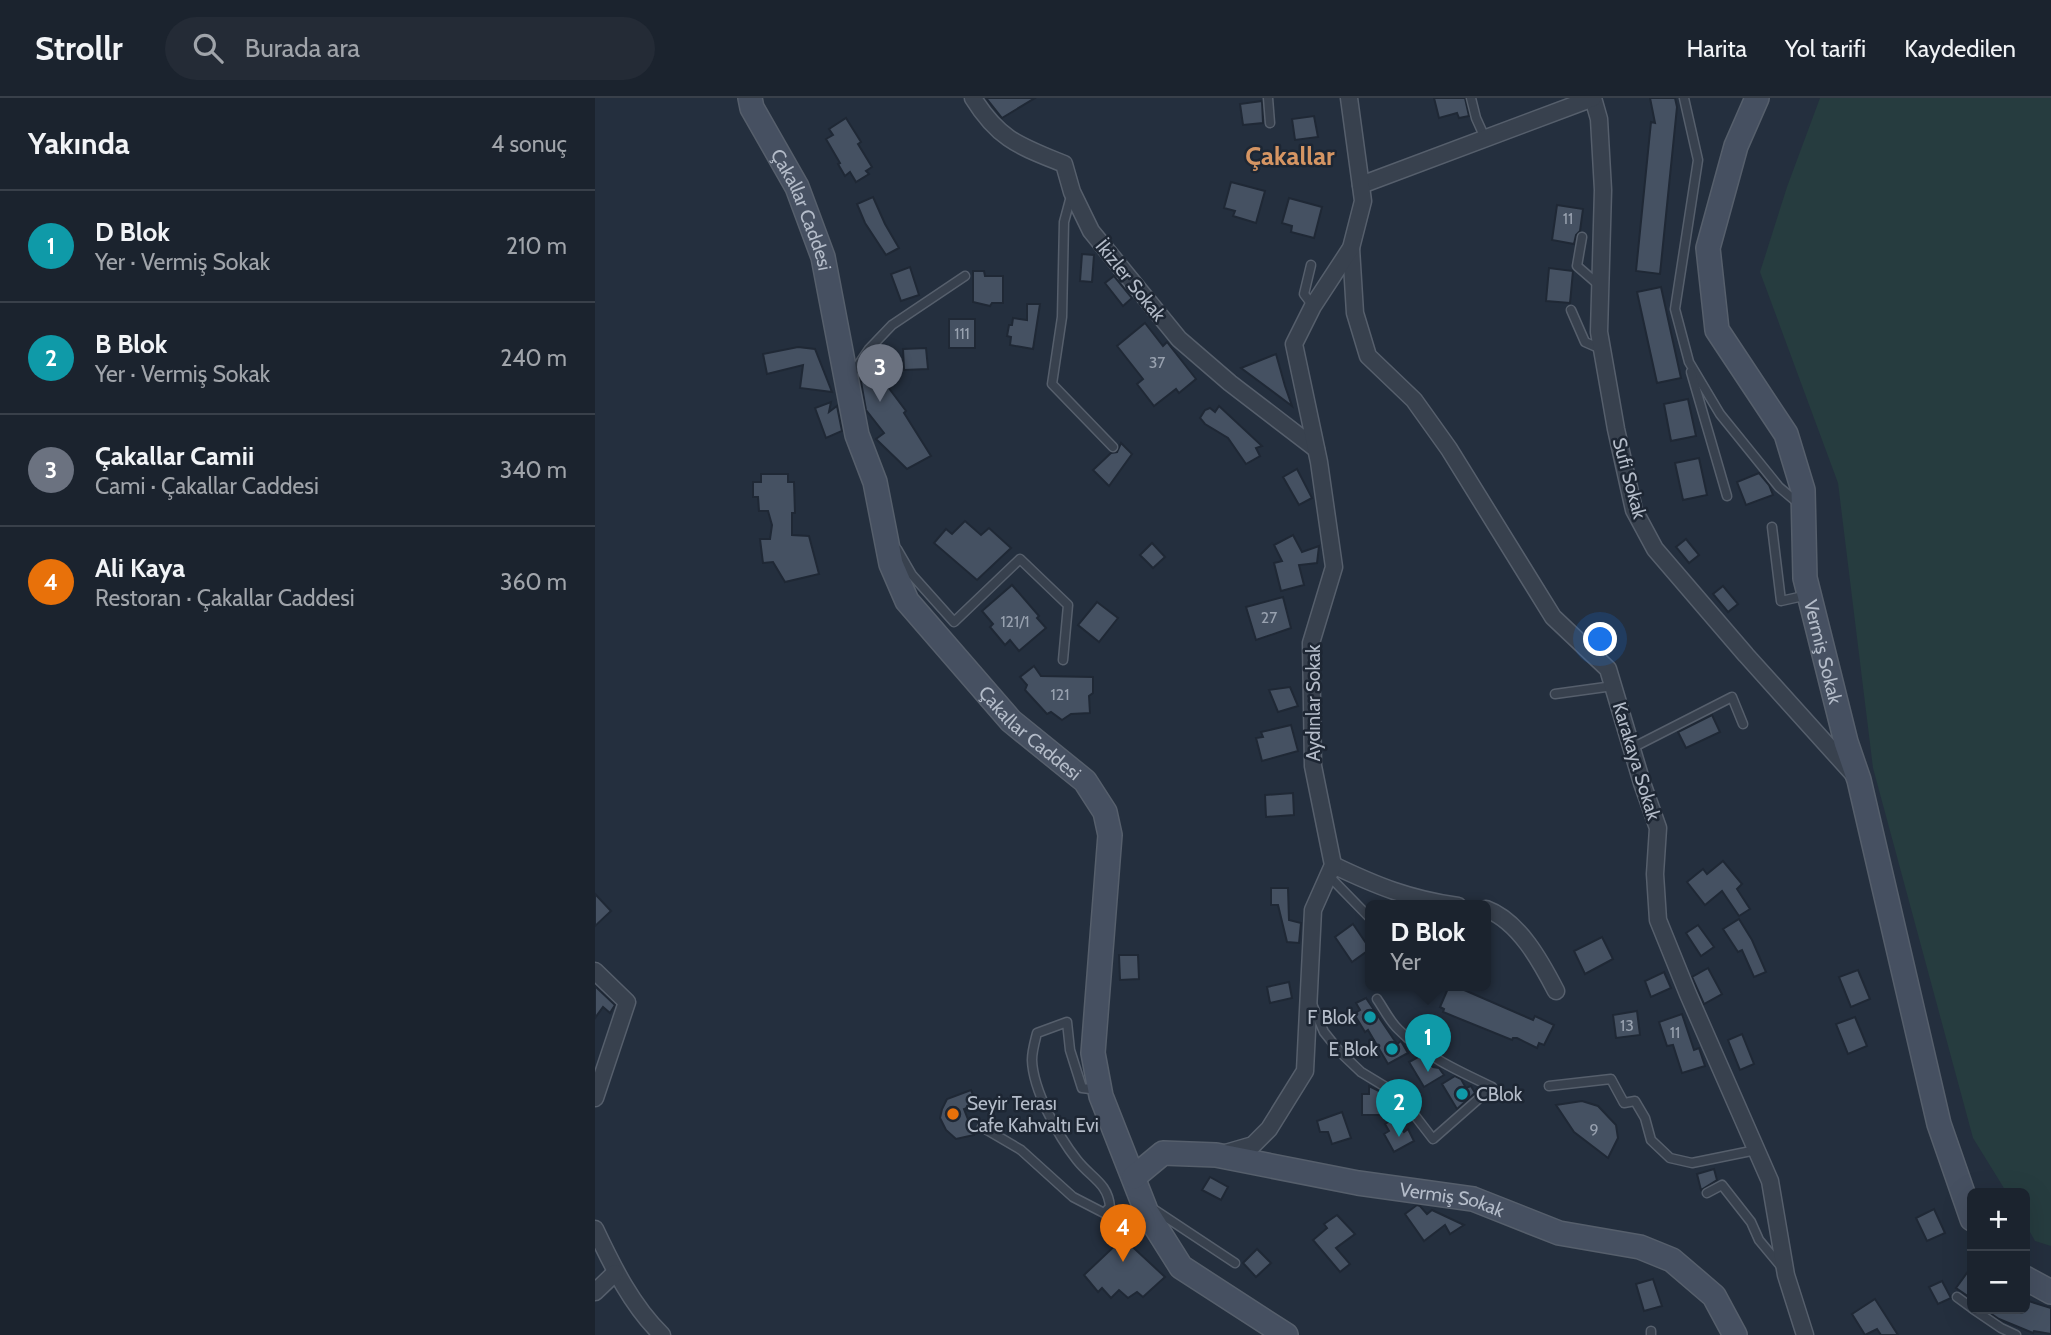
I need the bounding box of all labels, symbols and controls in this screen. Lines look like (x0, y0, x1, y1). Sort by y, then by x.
search box (165, 17, 655, 80)
text: Strollr (35, 28, 123, 68)
icon: search (189, 29, 227, 67)
text: Burada ara (245, 32, 360, 64)
text: Harita (1687, 34, 1747, 63)
text: Yol tarifi (1785, 34, 1866, 63)
text: Kaydedilen (1904, 34, 2016, 63)
text: Yakında (28, 125, 130, 162)
text: 4 sonuç (491, 130, 567, 158)
district label: Çakallar (1245, 140, 1335, 172)
street label: Çakallar Caddesi (766, 145, 836, 272)
house number: 11 (1563, 209, 1573, 228)
text: D Blok (95, 216, 170, 248)
text: 1 (47, 232, 55, 260)
text: 210 m (506, 232, 567, 260)
street label: İkizler Sokak (1091, 235, 1171, 326)
text: Yer · Vermiş Sokak (95, 248, 270, 276)
house number: 111 (954, 324, 970, 343)
text: B Blok (95, 328, 167, 360)
text: 2 (45, 344, 57, 372)
text: 240 m (500, 344, 567, 372)
pin: 3 (857, 344, 903, 402)
house number: 37 (1149, 353, 1165, 372)
text: Yer · Vermiş Sokak (95, 360, 270, 388)
street label: Sufi Sokak (1608, 435, 1652, 522)
text: Çakallar Camii (95, 440, 254, 472)
text: 3 (45, 456, 57, 484)
text: 340 m (500, 456, 567, 484)
text: Cami · Çakallar Caddesi (95, 472, 319, 500)
text: Ali Kaya (95, 552, 185, 584)
text: 4 (44, 568, 58, 596)
text: 360 m (500, 568, 567, 596)
text: Restoran · Çakallar Caddesi (95, 584, 355, 612)
street label: Vermiş Sokak (1799, 597, 1847, 707)
house number: 27 (1261, 608, 1277, 627)
house number: 121/1 (1000, 612, 1030, 631)
your location (1583, 622, 1617, 656)
street label: Aydınlar Sokak (1302, 644, 1325, 762)
street label: Çakallar Caddesi (974, 681, 1086, 785)
house number: 121 (1051, 685, 1069, 704)
street label: Karakaya Sokak (1608, 699, 1666, 824)
popup (1365, 900, 1491, 991)
text: D Blok (1391, 916, 1465, 948)
text: Yer (1391, 948, 1421, 976)
place label: F Blok (1307, 1006, 1356, 1029)
marker: F Blok (1362, 1009, 1378, 1025)
pin: 1 (1405, 1014, 1451, 1072)
house number: 13 (1620, 1016, 1634, 1035)
house number: 11 (1670, 1023, 1680, 1042)
place label: E Blok (1329, 1038, 1378, 1061)
marker: E Blok (1384, 1041, 1400, 1057)
pin: 2 (1376, 1079, 1422, 1137)
place label: CBlok (1476, 1083, 1523, 1106)
marker: CBlok (1454, 1086, 1470, 1102)
place label: Seyir Terası Cafe Kahvaltı Evi (967, 1092, 1099, 1137)
marker: Seyir Terası Cafe Kahvaltı Evi (945, 1106, 961, 1122)
house number: 9 (1589, 1120, 1599, 1139)
street label: Vermiş Sokak (1398, 1178, 1508, 1222)
map controls (1967, 1188, 2030, 1314)
button: + (1967, 1188, 2030, 1251)
pin: 4 (1100, 1204, 1146, 1262)
button: − (1967, 1251, 2030, 1314)

